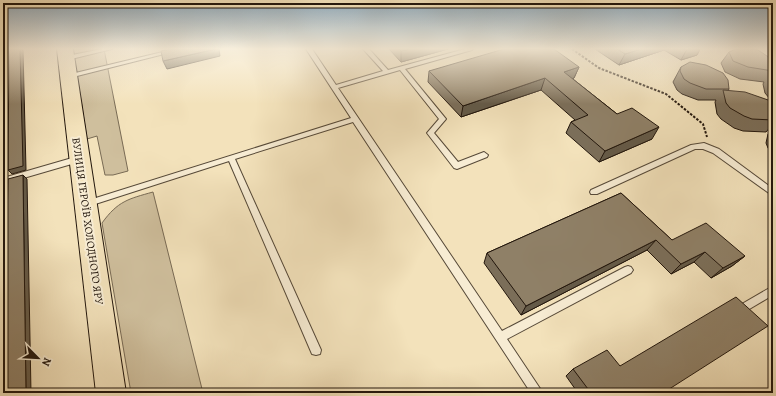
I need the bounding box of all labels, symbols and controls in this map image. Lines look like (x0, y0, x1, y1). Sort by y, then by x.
street label: ВУЛИЦЯ ГЕРОЇВ ХОЛОДНОГО ЯРУ (68, 136, 107, 306)
north arrow (18, 338, 58, 378)
text: N (38, 355, 55, 369)

